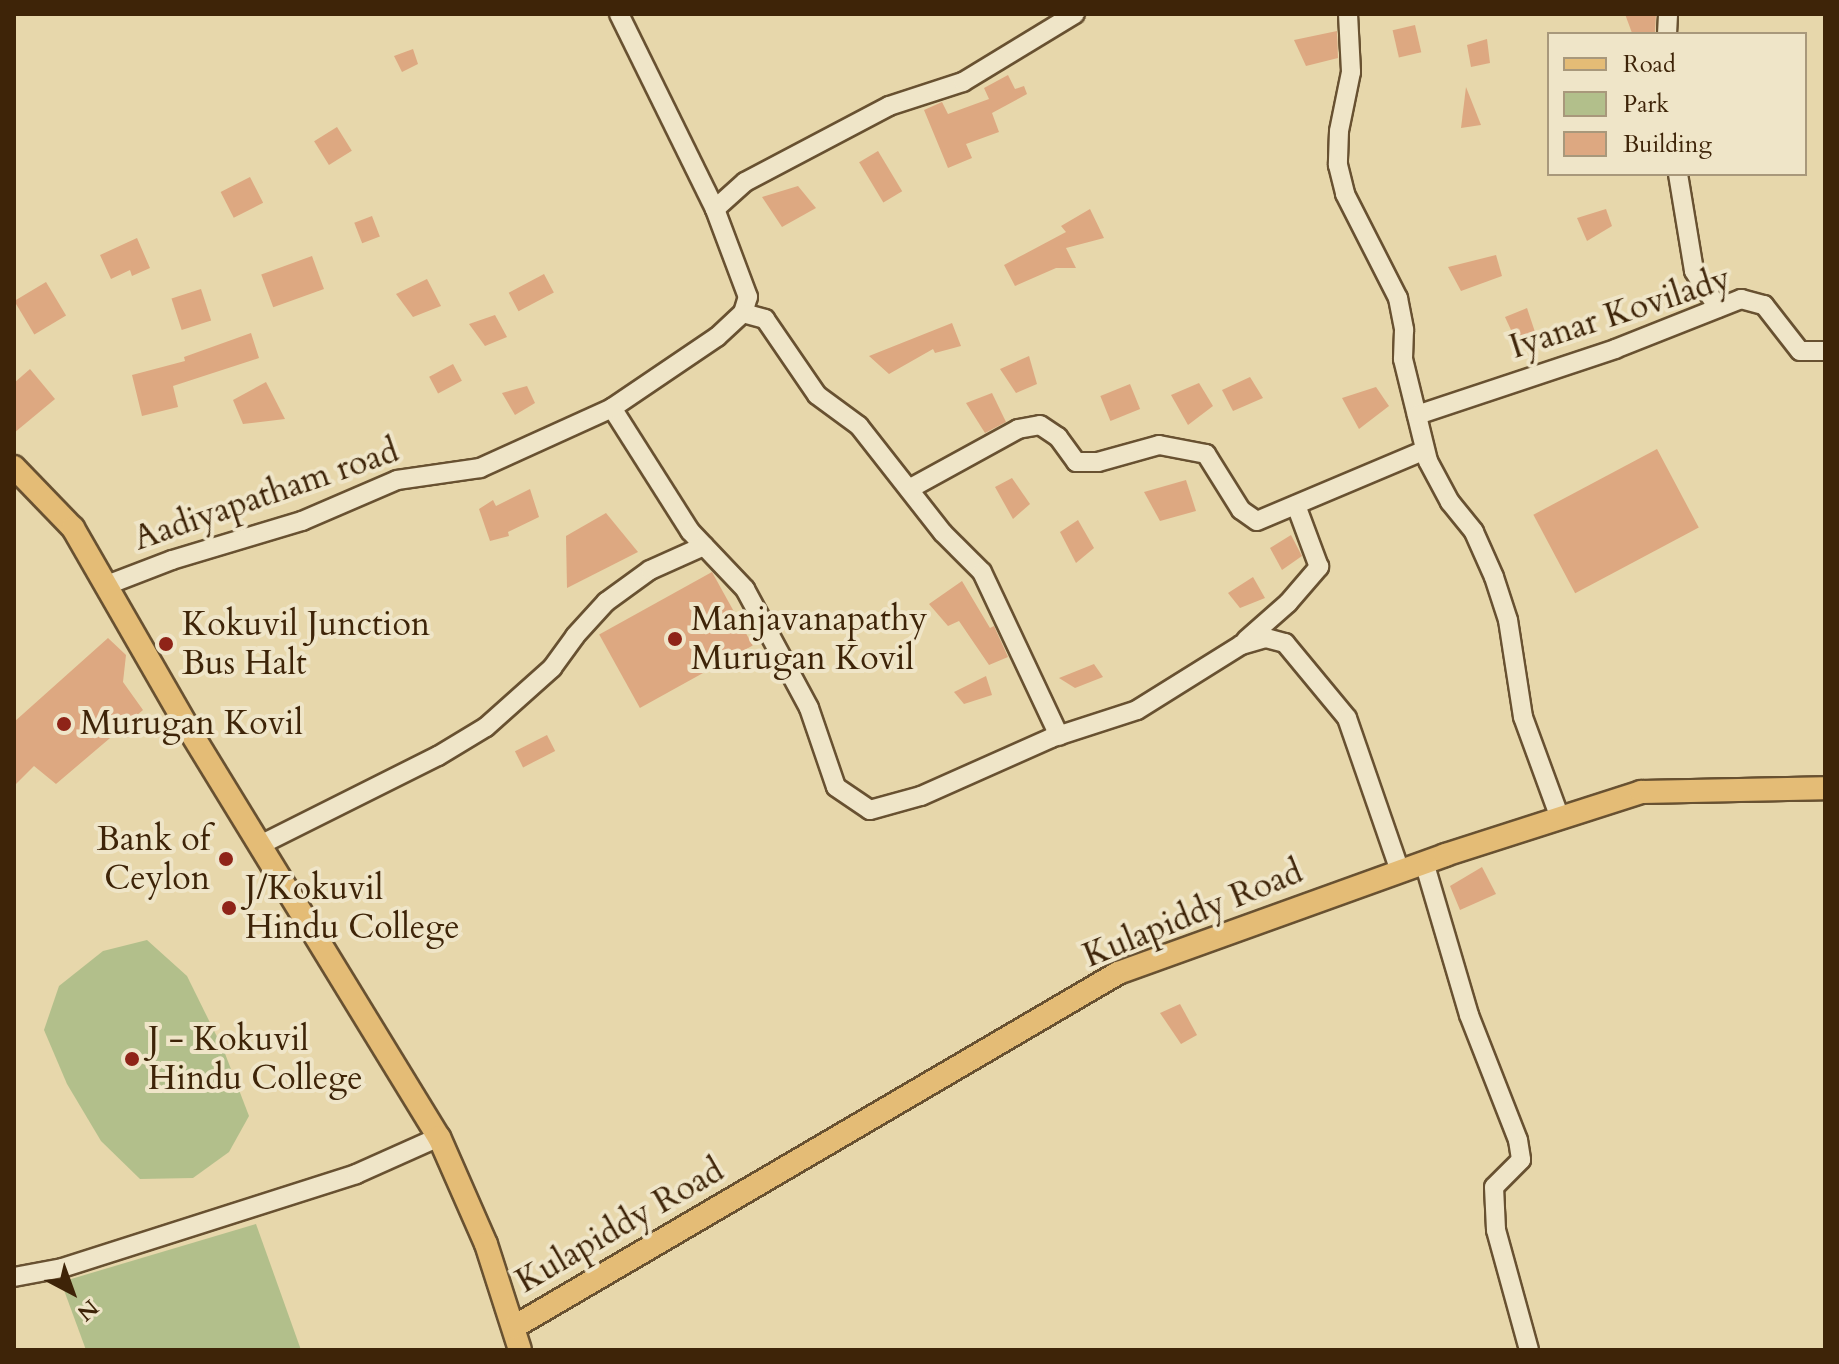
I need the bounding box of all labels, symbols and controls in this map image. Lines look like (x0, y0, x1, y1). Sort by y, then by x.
legend (1547, 32, 1807, 176)
text: Road (1623, 48, 1676, 81)
text: Park (1623, 88, 1669, 121)
text: Building (1623, 128, 1712, 161)
street label: Iyanar Kovilady (1504, 258, 1736, 368)
street label: Aadiyapatham road (128, 431, 404, 559)
place label: Manjavanapathy Murugan Kovil (691, 599, 927, 678)
place label: Kokuvil Junction Bus Halt (182, 604, 430, 684)
marker: Manjavanapathy Murugan Kovil (666, 630, 684, 648)
marker: Kokuvil Junction Bus Halt (157, 635, 175, 653)
place label: Murugan Kovil (80, 704, 303, 744)
marker: Murugan Kovil (55, 715, 73, 733)
place label: Bank of Ceylon (97, 819, 210, 898)
marker: Bank of Ceylon (217, 850, 235, 868)
street label: Kulapiddy Road (1077, 851, 1309, 977)
place label: J/Kokuvil Hindu College (245, 868, 460, 948)
marker: J/Kokuvil Hindu College (220, 899, 238, 917)
place label: J - Kokuvil Hindu College (148, 1019, 363, 1098)
marker: J - Kokuvil Hindu College (123, 1050, 141, 1068)
street label: Kulapiddy Road (509, 1150, 731, 1302)
north arrow (32, 1252, 112, 1332)
text: N (71, 1293, 105, 1328)

